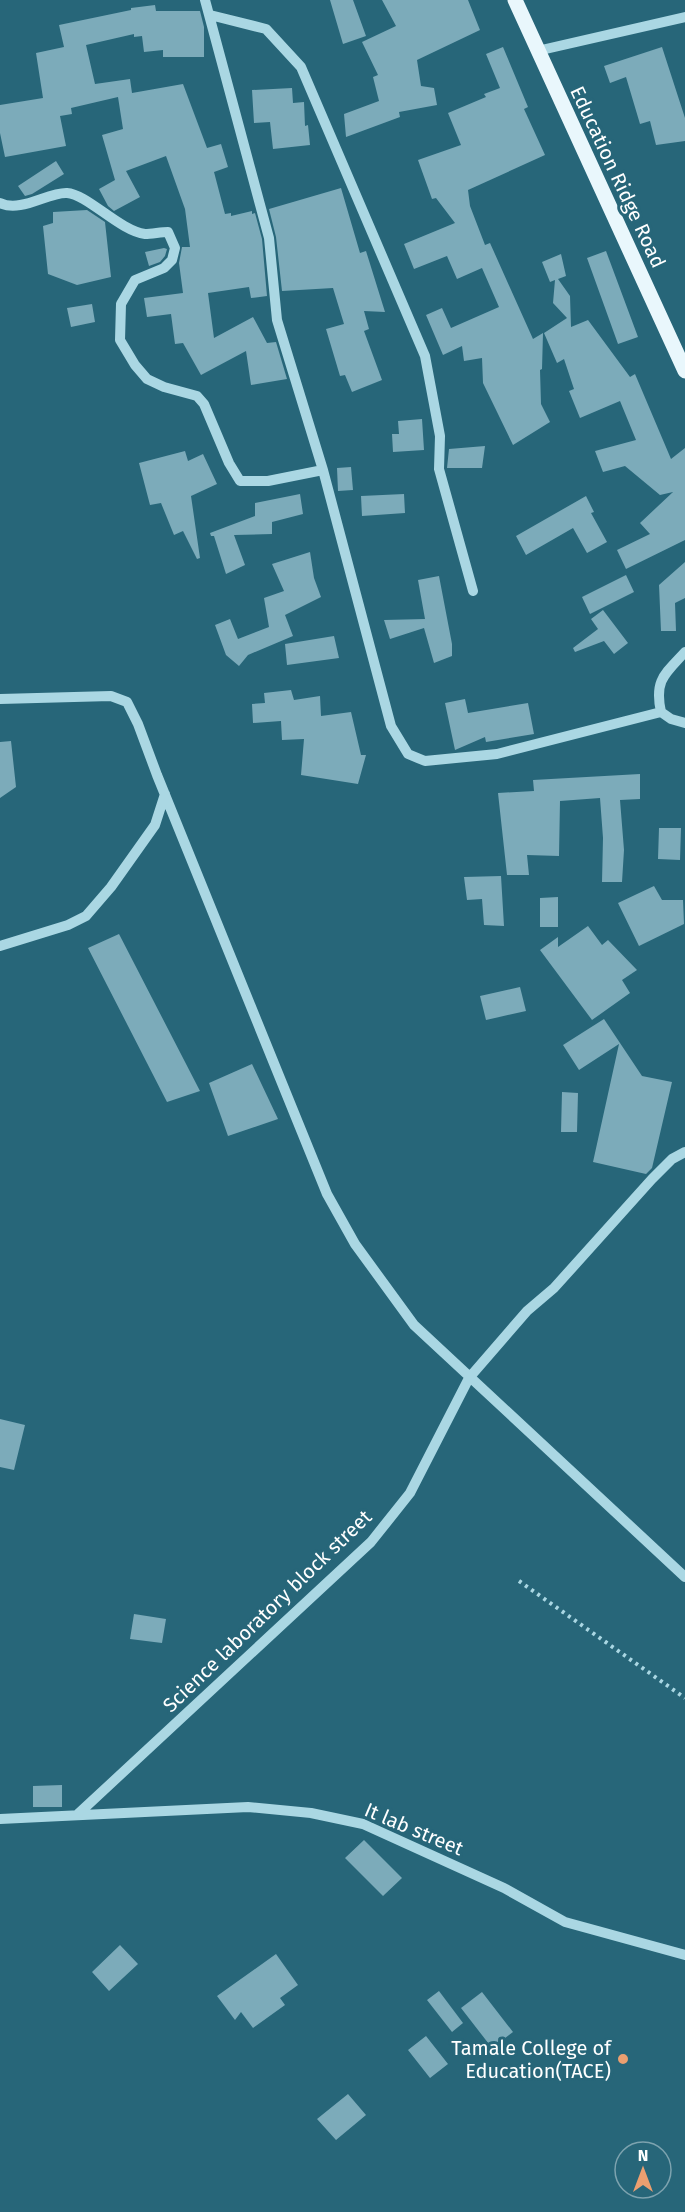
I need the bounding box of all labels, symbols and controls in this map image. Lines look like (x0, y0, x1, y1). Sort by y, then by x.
street label: Education Ridge Road (565, 82, 671, 272)
street label: Science laboratory block street (158, 1504, 377, 1717)
street label: It lab street (361, 1797, 468, 1861)
place label: Tamale College of Education(TACE) (451, 2036, 612, 2083)
marker: Tamale College of Education(TACE) (616, 2052, 630, 2066)
north arrow (613, 2140, 673, 2200)
text: N (638, 2146, 648, 2165)

